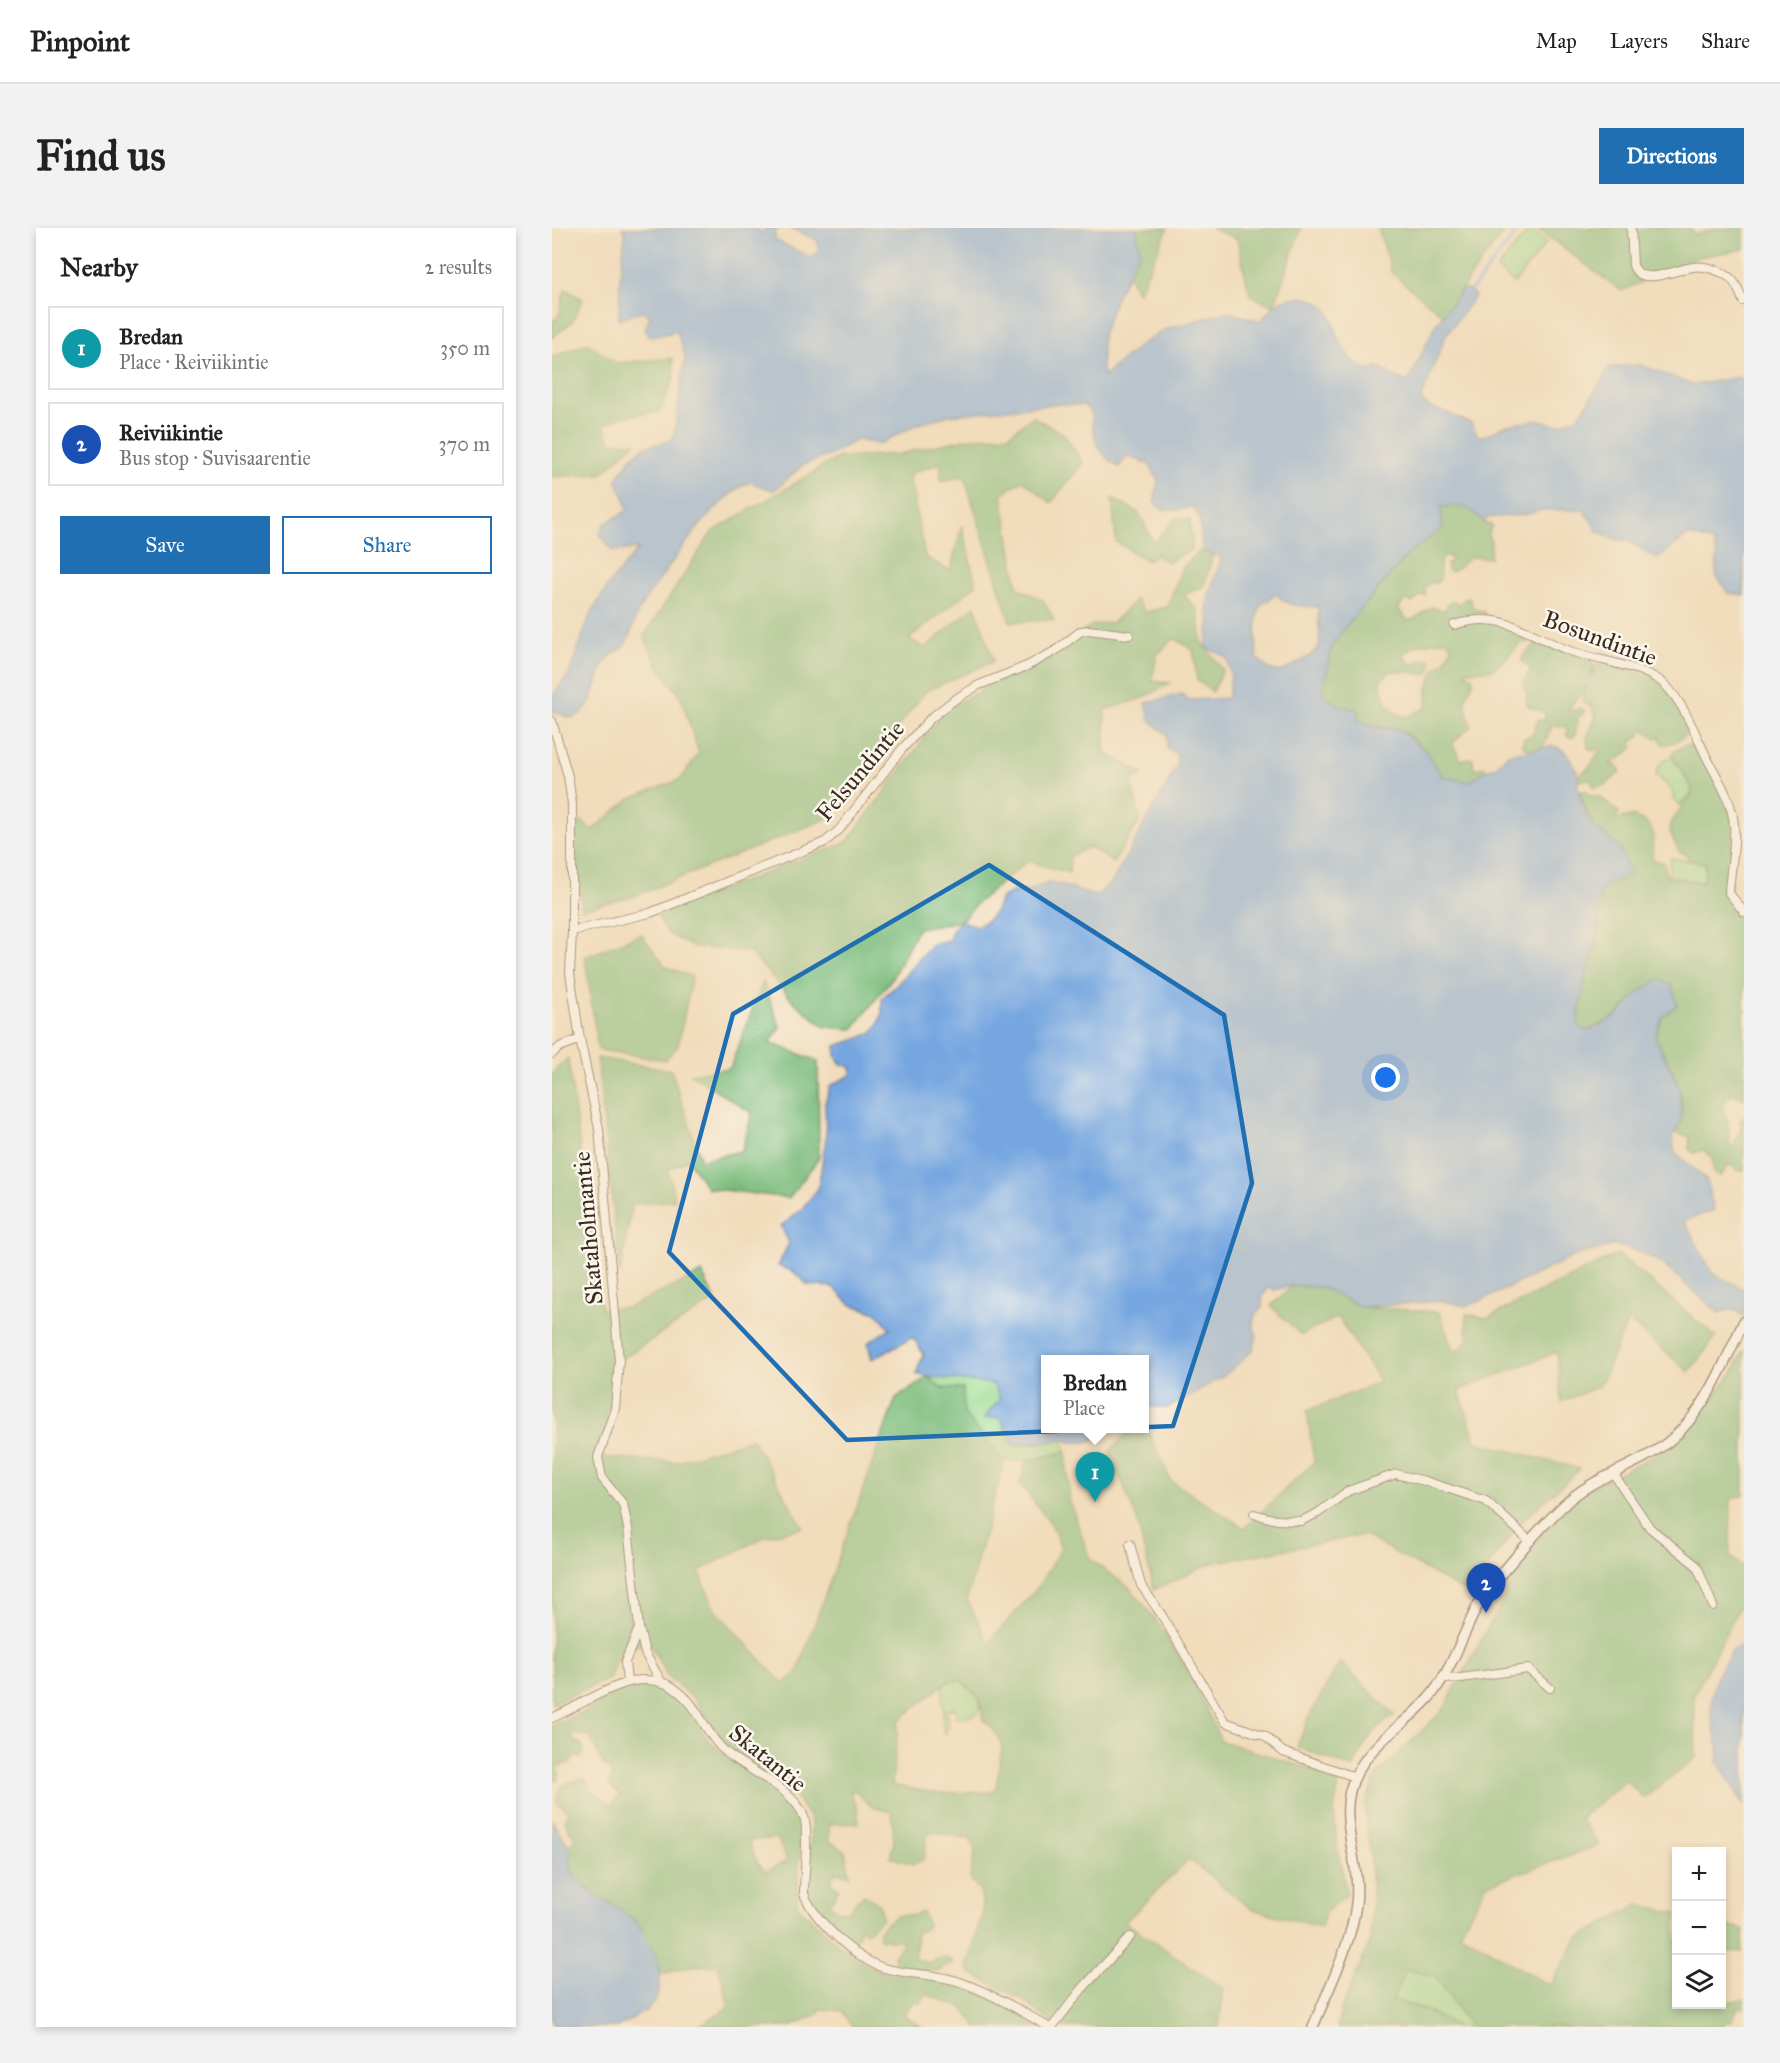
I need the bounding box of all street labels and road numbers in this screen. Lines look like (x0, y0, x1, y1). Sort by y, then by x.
street label: Bosundintie (1539, 604, 1661, 672)
street label: Felsundintie (809, 714, 911, 828)
street label: Skataholmantie (566, 1150, 610, 1306)
street label: Skatantie (723, 1718, 813, 1798)

